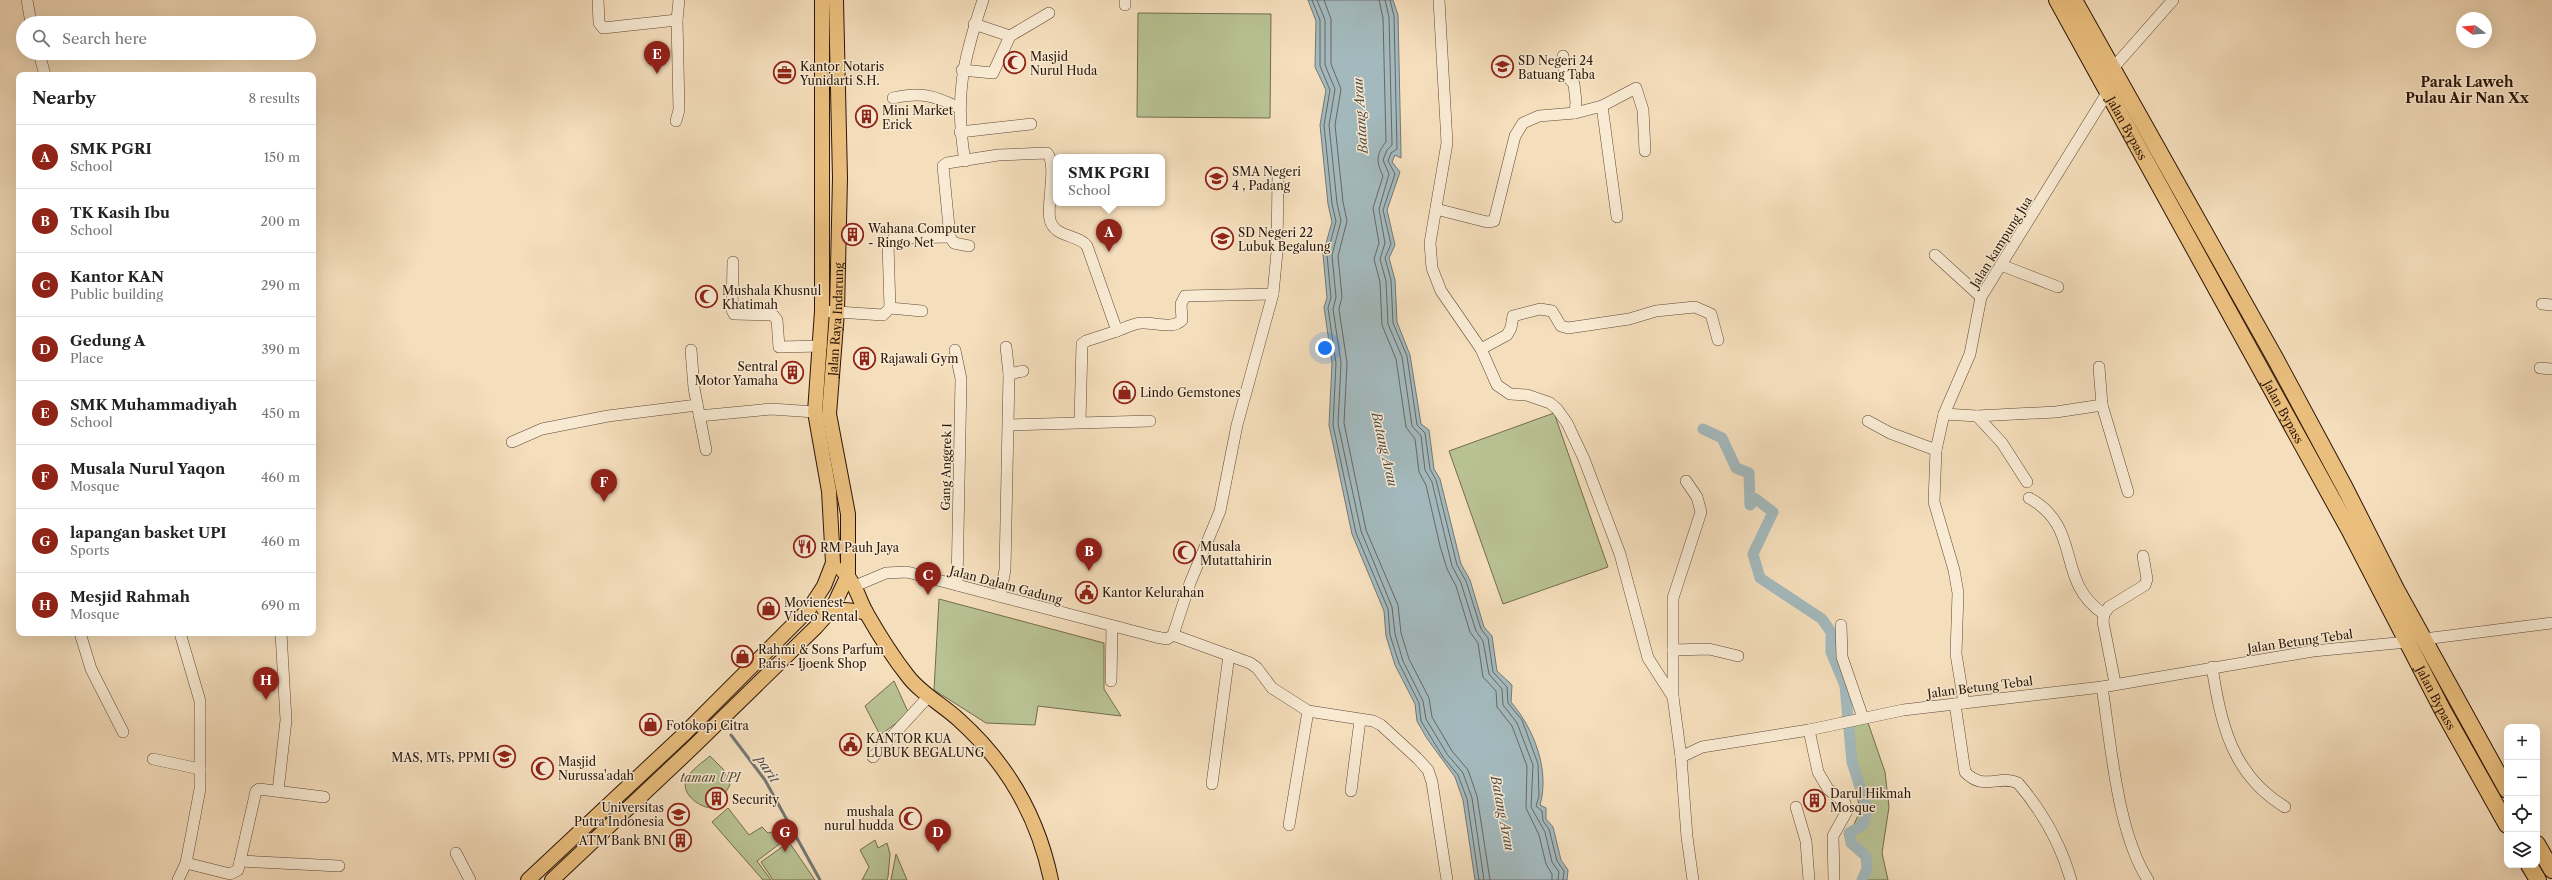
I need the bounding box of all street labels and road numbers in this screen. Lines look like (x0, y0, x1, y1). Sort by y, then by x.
street label: Jalan Bypass (2103, 92, 2151, 162)
street label: Jalan kampung Jua (1966, 193, 2036, 292)
street label: Jalan Raya Indarung (824, 262, 846, 379)
street label: Jalan Bypass (2260, 375, 2308, 446)
street label: Gang Anggrek I (938, 423, 954, 511)
street label: Jalan Dalam Gadung (946, 562, 1065, 607)
street label: Jalan Betung Tebal (2244, 626, 2354, 656)
street label: Jalan Bypass (2412, 661, 2459, 732)
street label: Jalan Betung Tebal (1924, 673, 2034, 701)

